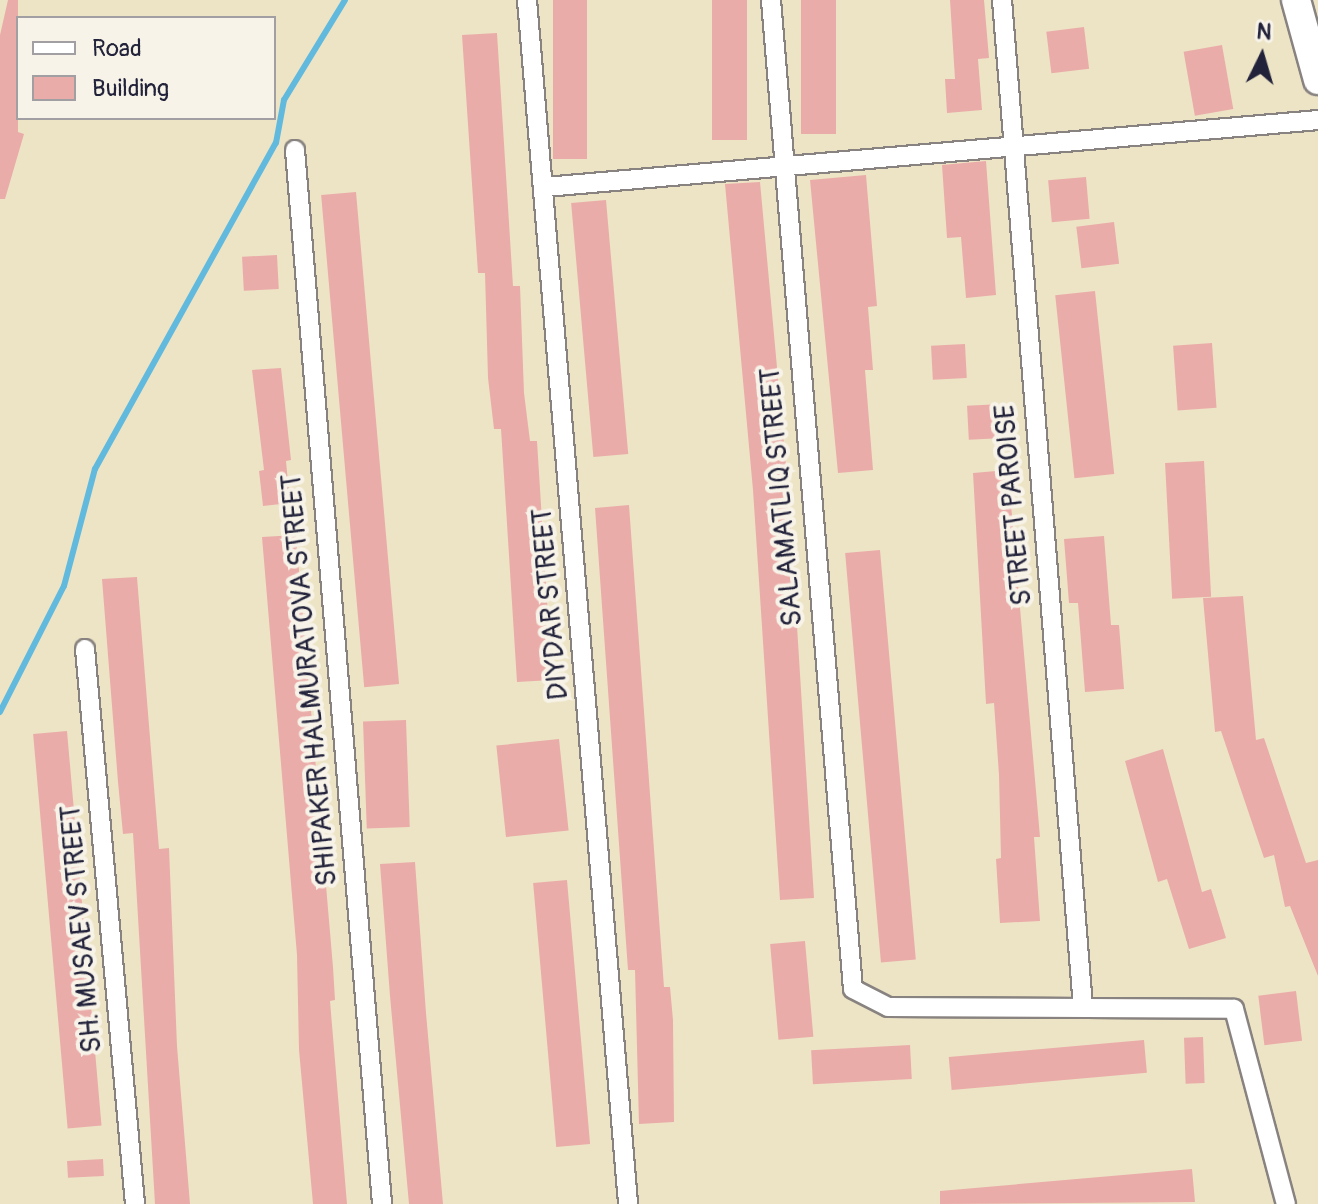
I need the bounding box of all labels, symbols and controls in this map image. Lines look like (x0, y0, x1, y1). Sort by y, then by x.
legend (16, 16, 276, 120)
north arrow (1222, 16, 1302, 96)
text: N (1255, 17, 1273, 47)
text: Road (92, 34, 142, 63)
text: Building (92, 74, 169, 103)
street label: SALAMATLIQ STREET (754, 366, 810, 628)
street label: STREET PAROISE (988, 403, 1040, 607)
street label: SHIPAKER HALMURATOVA STREET (275, 472, 345, 888)
street label: DIYDAR STREET (526, 507, 576, 701)
street label: SH. MUSAEV STREET (54, 804, 110, 1054)

